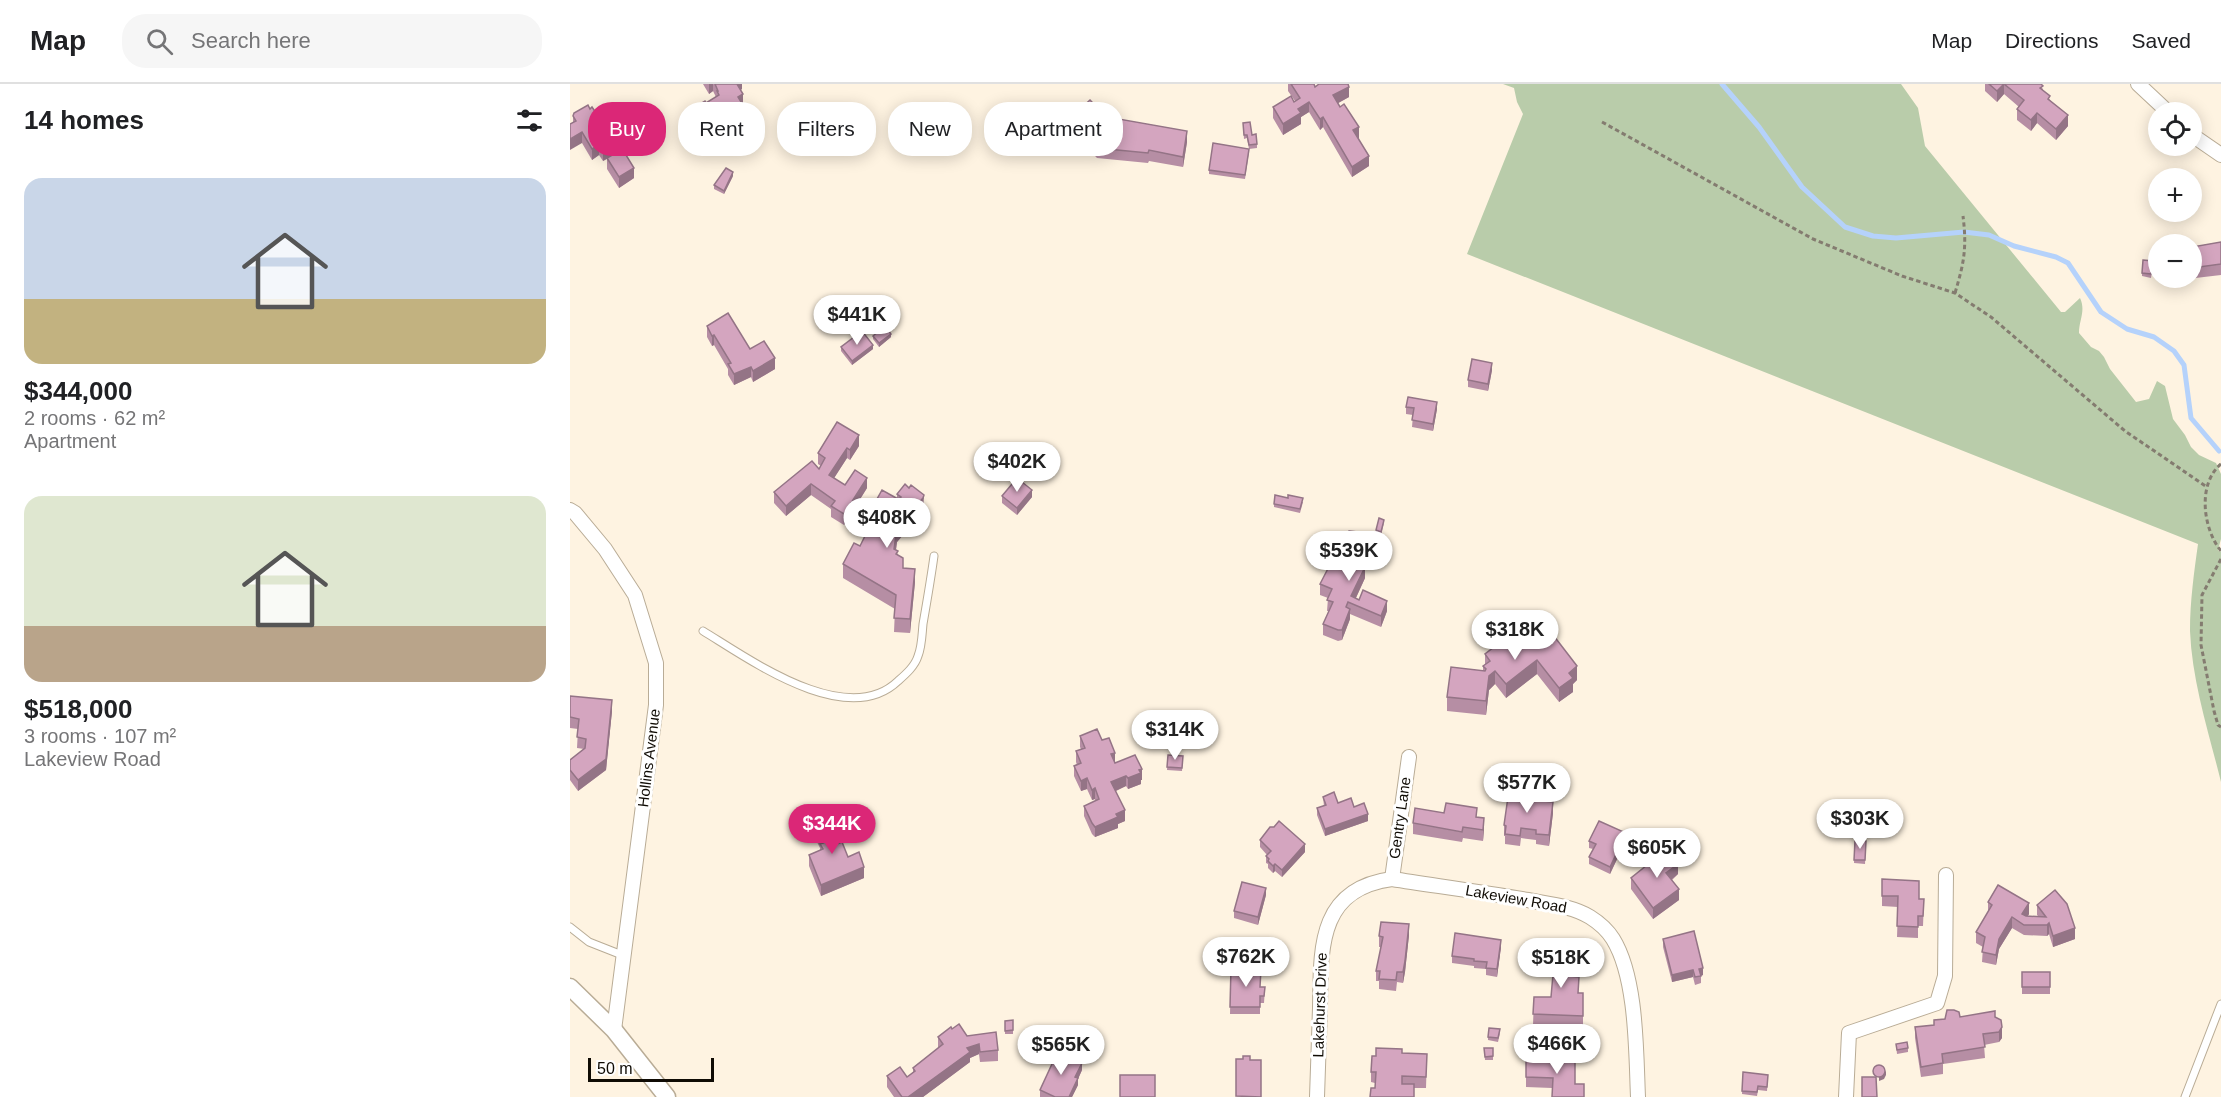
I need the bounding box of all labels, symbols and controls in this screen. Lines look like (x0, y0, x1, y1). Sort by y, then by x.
search box (122, 14, 542, 68)
text: Map (30, 25, 86, 56)
icon: search (143, 25, 176, 58)
text: Search here (191, 28, 311, 53)
text: Map (1931, 29, 1972, 52)
text: Directions (2005, 29, 2098, 52)
text: Saved (2131, 29, 2191, 52)
chip: Buy (588, 102, 666, 156)
chip: Rent (678, 102, 765, 156)
chip: Filters (777, 102, 876, 156)
chip: New (888, 102, 972, 156)
chip: Apartment (984, 102, 1123, 156)
map controls (2148, 102, 2202, 288)
button: locate (2148, 102, 2202, 156)
icon: filters (513, 104, 546, 137)
text: 14 homes (24, 105, 144, 135)
button: + (2148, 168, 2202, 222)
icon: home (231, 217, 339, 325)
button: − (2148, 234, 2202, 288)
pin: $441K (815, 295, 899, 346)
text: $441K (828, 303, 886, 325)
text: $344,000 (24, 376, 132, 406)
text: 2 rooms · 62 m² (24, 407, 165, 429)
text: Apartment (24, 430, 116, 452)
pin: $402K (975, 442, 1059, 493)
text: $402K (988, 450, 1046, 472)
pin: $408K (845, 498, 929, 549)
text: $408K (858, 506, 916, 528)
pin: $539K (1307, 531, 1391, 582)
icon: home (231, 535, 339, 643)
text: $539K (1320, 539, 1378, 561)
pin: $318K (1473, 610, 1557, 661)
text: $318K (1486, 618, 1544, 640)
text: $518,000 (24, 694, 132, 724)
street label: Hollins Avenue (634, 708, 663, 808)
pin: $314K (1133, 710, 1217, 761)
text: $314K (1146, 718, 1204, 740)
text: 3 rooms · 107 m² (24, 725, 176, 747)
text: Lakeview Road (24, 748, 161, 770)
pin: $577K (1485, 763, 1569, 814)
text: $577K (1498, 771, 1556, 793)
street label: Gentry Lane (1385, 776, 1414, 860)
pin: $303K (1818, 799, 1902, 850)
pin: $344K (790, 804, 874, 855)
text: $303K (1831, 807, 1889, 829)
text: $344K (803, 812, 861, 834)
pin: $605K (1615, 828, 1699, 879)
text: $605K (1628, 836, 1686, 858)
street label: Lakeview Road (1464, 881, 1568, 916)
pin: $762K (1204, 937, 1288, 988)
pin: $518K (1519, 938, 1603, 989)
text: $762K (1217, 945, 1275, 967)
text: $518K (1532, 946, 1590, 968)
street label: Lakehurst Drive (1309, 952, 1330, 1058)
pin: $466K (1515, 1024, 1599, 1075)
pin: $565K (1019, 1025, 1103, 1076)
text: $466K (1528, 1032, 1586, 1054)
text: $565K (1032, 1033, 1090, 1055)
scale bar (588, 1055, 714, 1082)
text: 50 m (597, 1060, 633, 1077)

